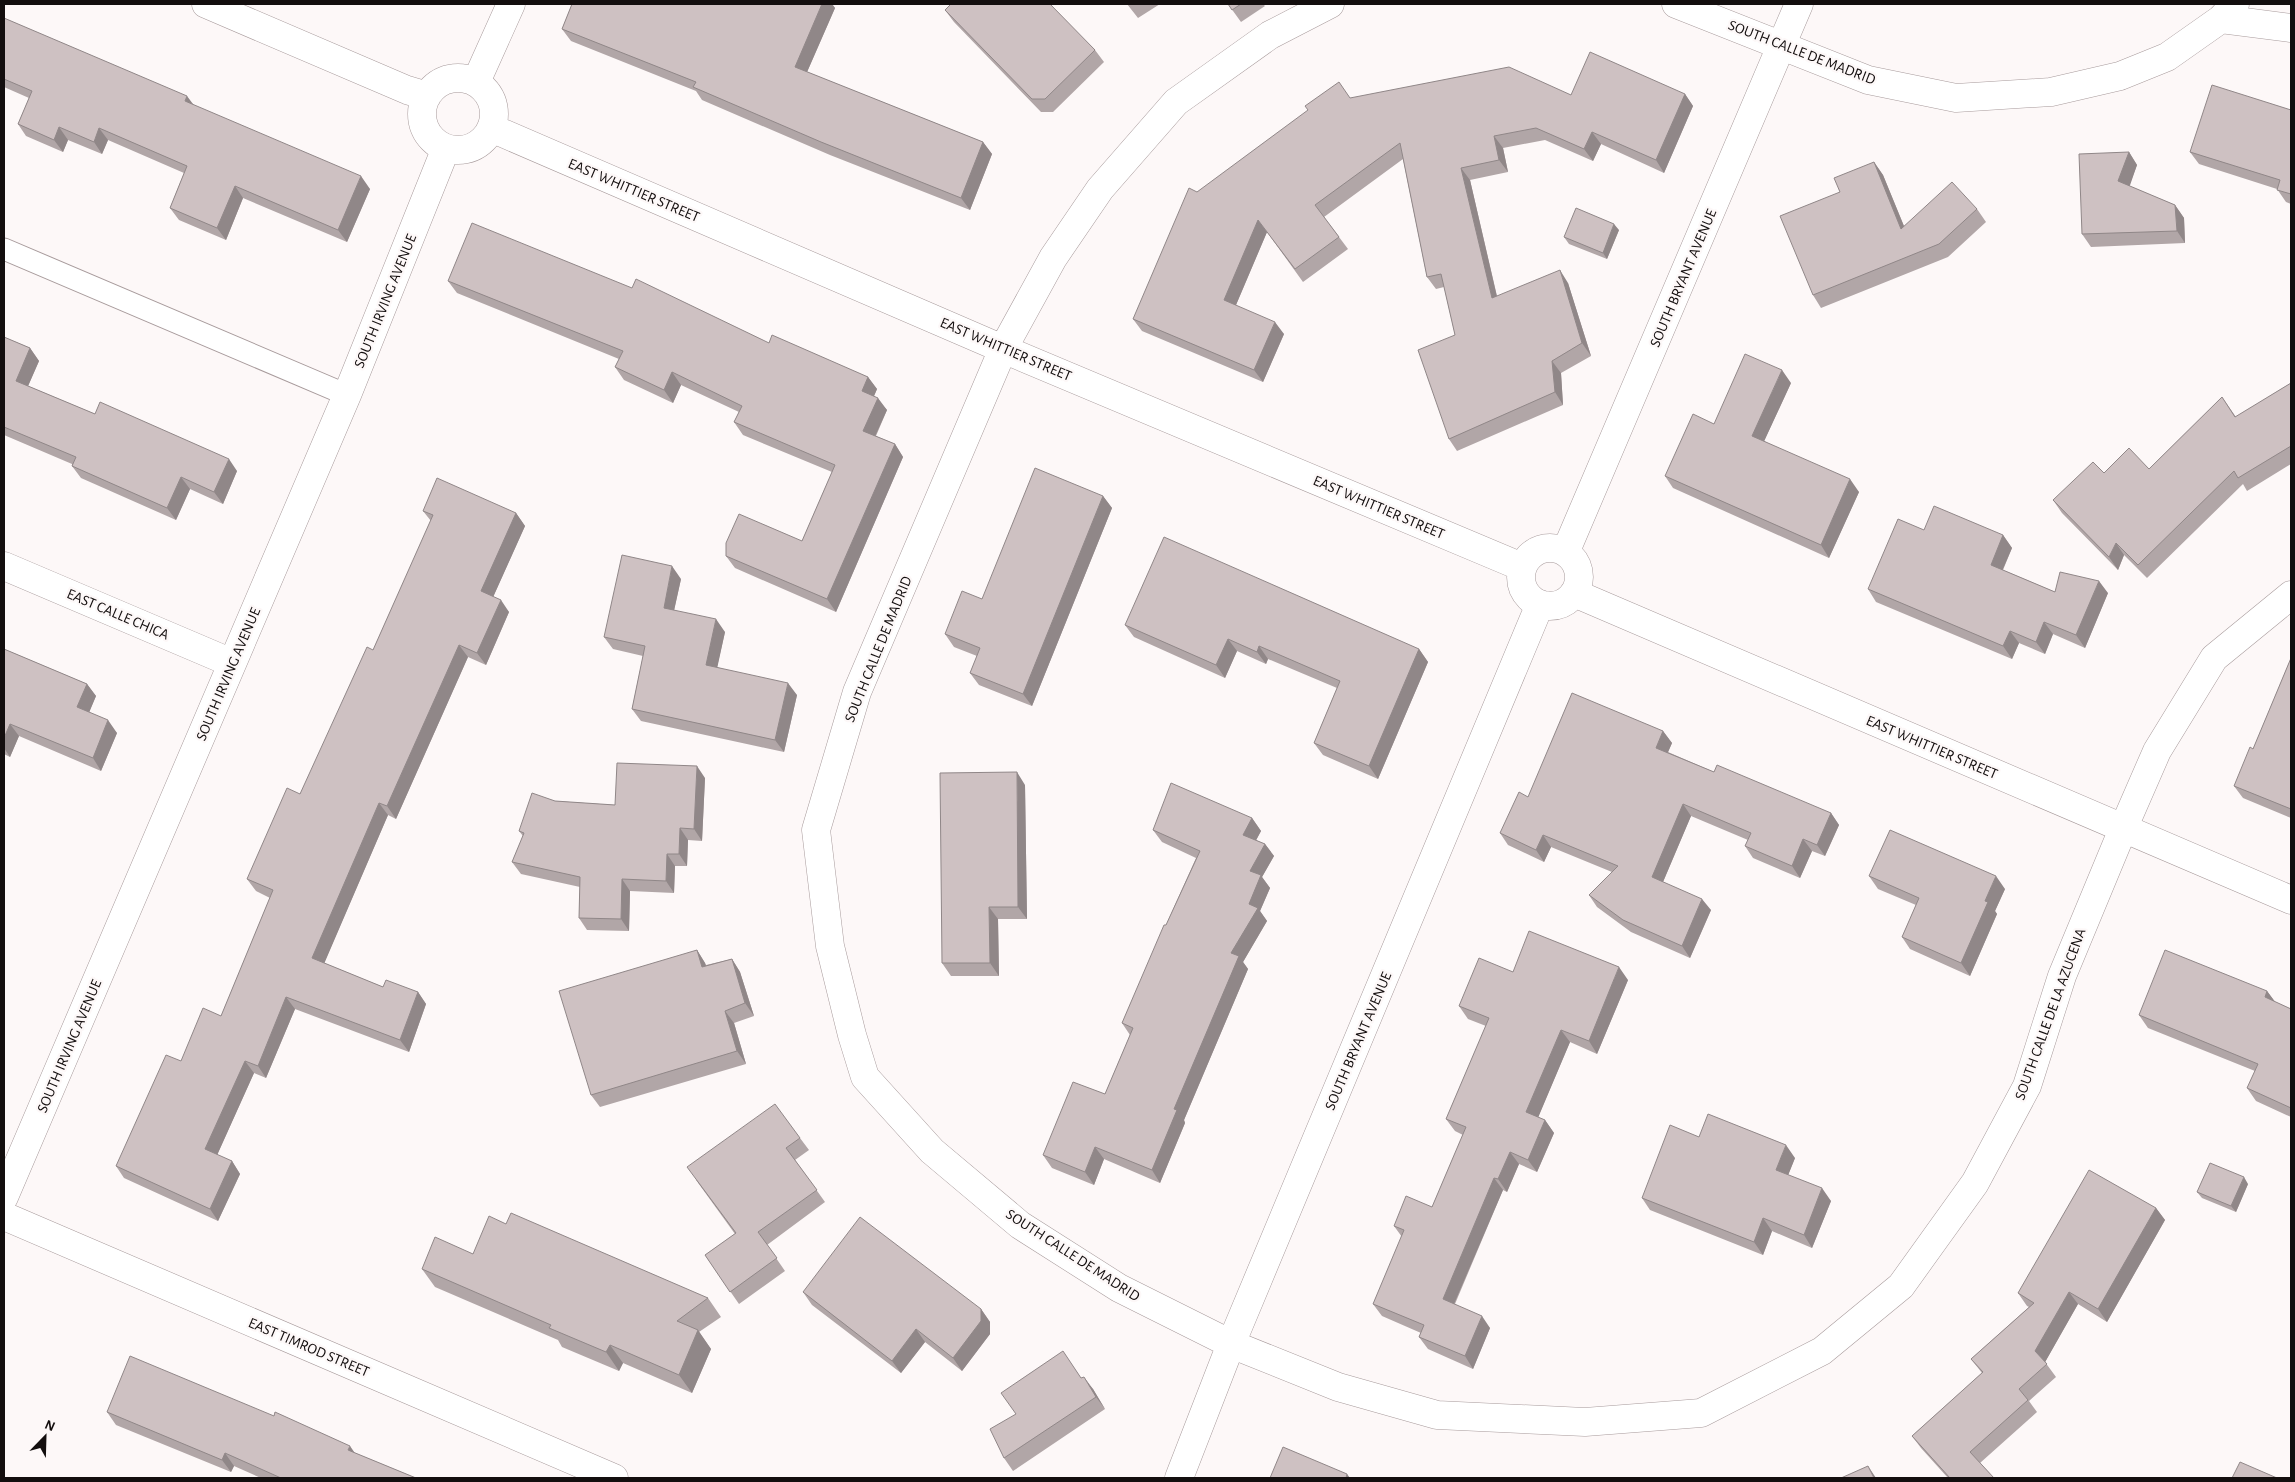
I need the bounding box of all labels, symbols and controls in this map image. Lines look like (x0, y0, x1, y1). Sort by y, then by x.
street label: SOUTH CALLE DE MADRID (1726, 17, 1878, 88)
street label: EAST WHITTIER STREET (566, 156, 702, 225)
street label: SOUTH BRYANT AVENUE (1648, 207, 1719, 350)
street label: SOUTH IRVING AVENUE (352, 232, 419, 370)
street label: EAST WHITTIER STREET (938, 315, 1074, 384)
street label: EAST WHITTIER STREET (1311, 473, 1447, 542)
street label: SOUTH CALLE DE MADRID (842, 574, 915, 724)
street label: EAST CALLE CHICA (64, 586, 171, 643)
street label: SOUTH IRVING AVENUE (194, 605, 263, 743)
street label: EAST WHITTIER STREET (1864, 713, 2000, 782)
street label: SOUTH CALLE DE LA AZUCENA (2012, 926, 2089, 1102)
street label: SOUTH BRYANT AVENUE (1323, 970, 1394, 1113)
street label: SOUTH IRVING AVENUE (35, 977, 104, 1115)
street label: SOUTH CALLE DE MADRID (1003, 1207, 1143, 1304)
street label: EAST TIMROD STREET (246, 1315, 372, 1380)
north arrow (20, 1412, 70, 1462)
text: N (42, 1418, 57, 1434)

